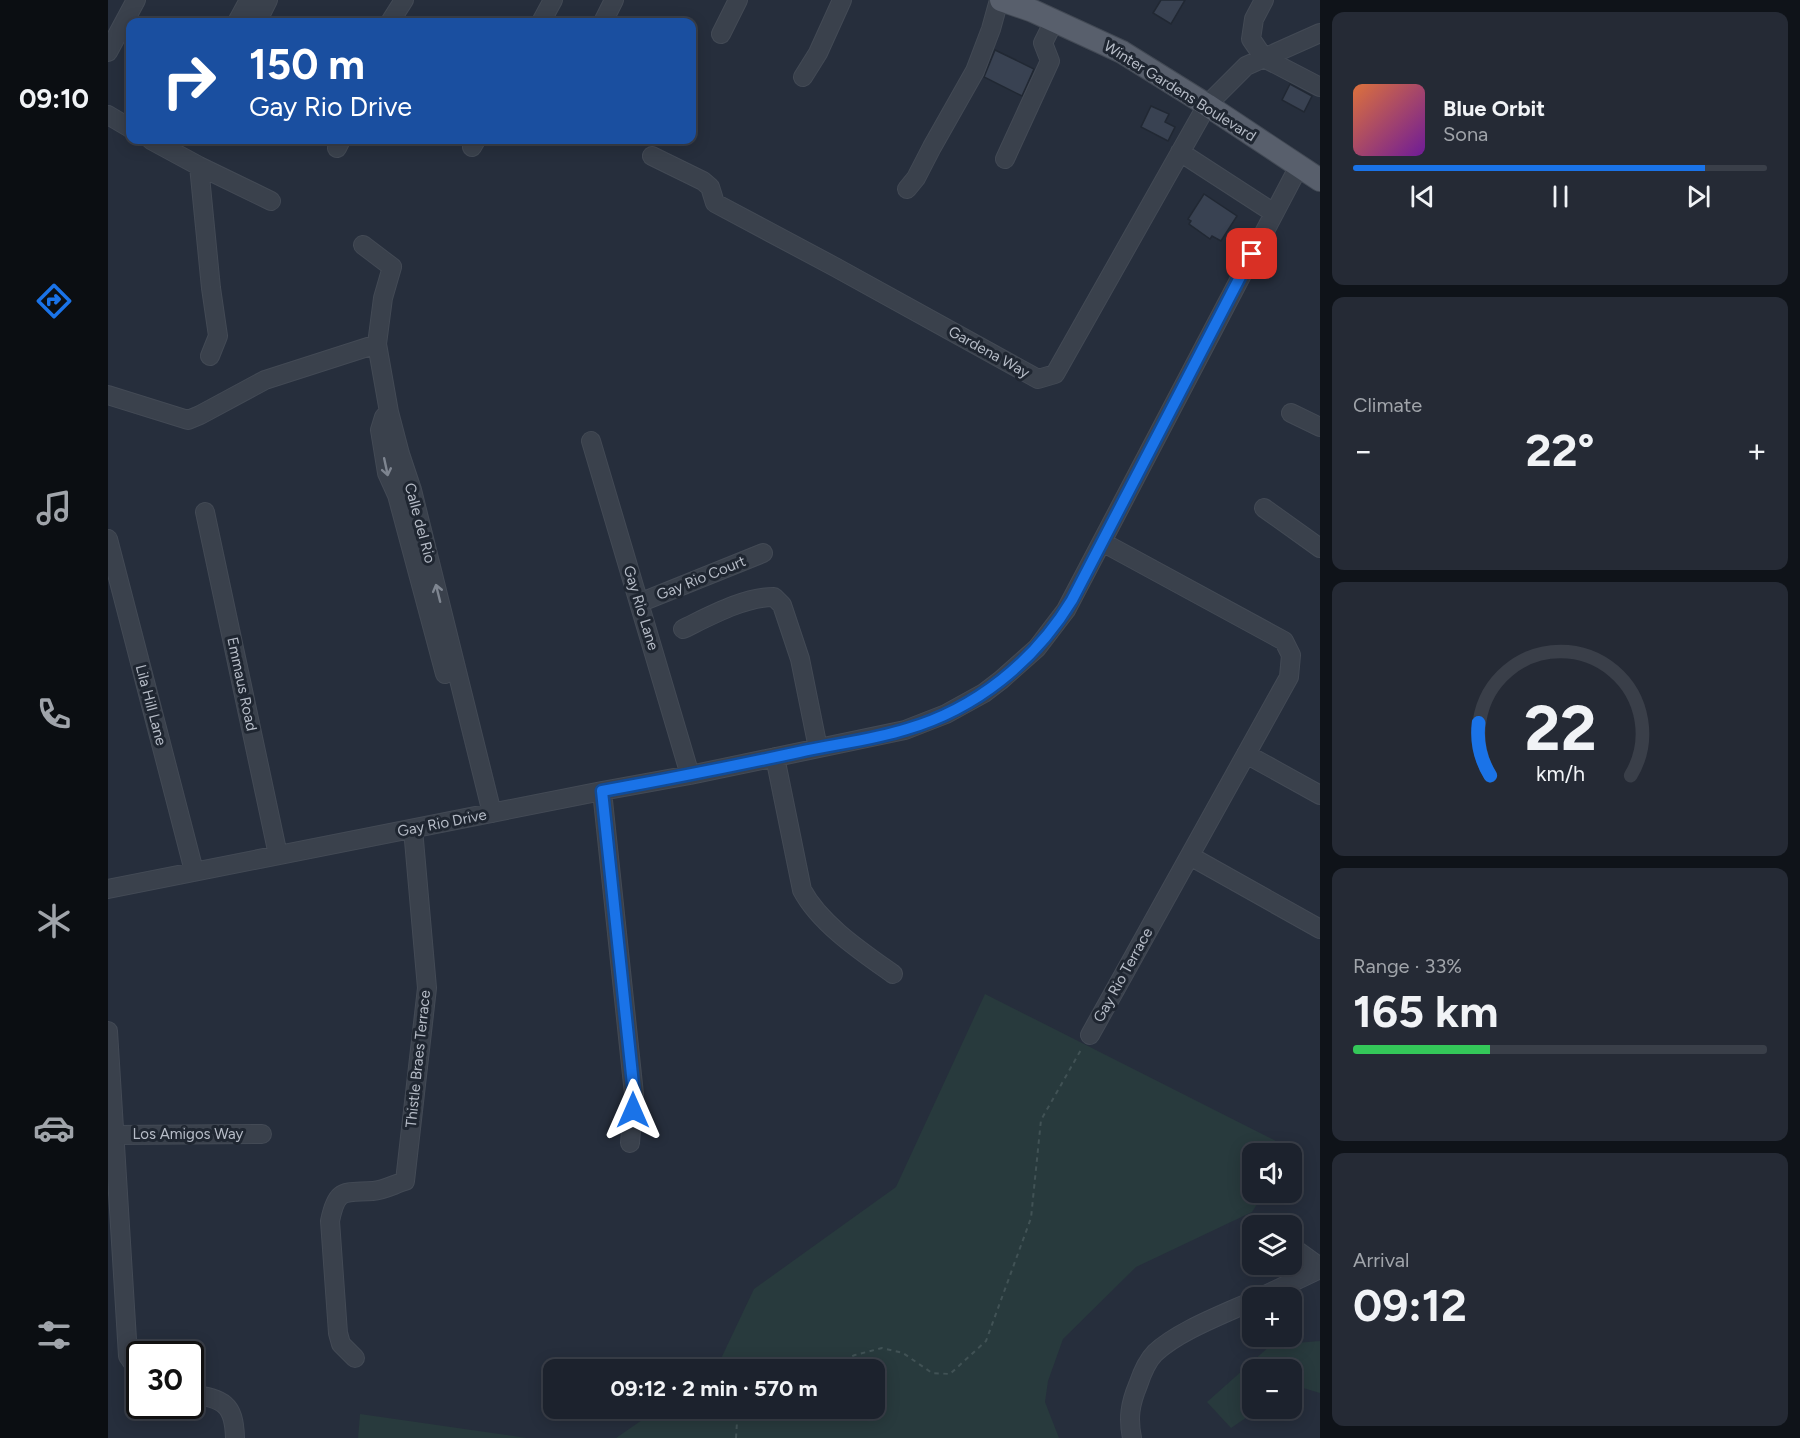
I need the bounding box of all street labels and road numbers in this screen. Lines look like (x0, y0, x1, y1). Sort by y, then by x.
street label: Winter Gardens Boulevard (1101, 37, 1259, 145)
street label: Gardena Way (945, 322, 1033, 382)
street label: Calle del Rio (401, 481, 439, 565)
street label: Gay Rio Court (654, 552, 748, 604)
street label: Gay Rio Lane (620, 563, 662, 653)
street label: Emmaus Road (223, 635, 261, 733)
street label: Lila Hill Lane (132, 663, 170, 747)
street label: Gay Rio Drive (396, 806, 488, 840)
street label: Gay Rio Terrace (1090, 925, 1156, 1025)
street label: Thistle Braes Terrace (402, 989, 434, 1129)
street label: Los Amigos Way (132, 1125, 244, 1143)

